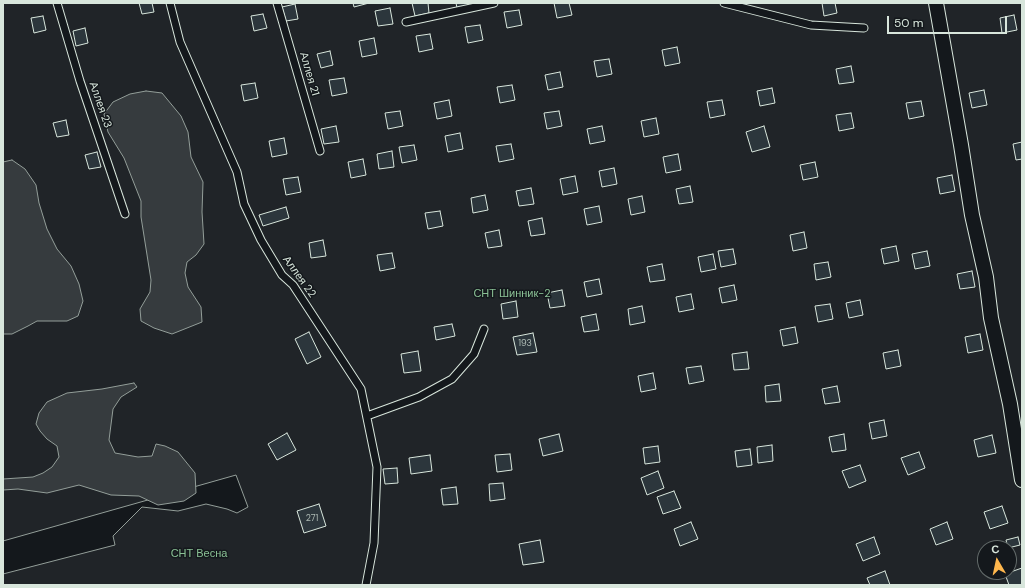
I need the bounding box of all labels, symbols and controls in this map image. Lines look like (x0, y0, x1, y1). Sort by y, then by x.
scale bar (889, 8, 1009, 34)
text: 50 m (894, 15, 923, 31)
street label: Аллея 21 (296, 51, 322, 97)
street label: Аллея 23 (86, 80, 114, 130)
street label: Аллея 22 (280, 254, 318, 300)
park label: СНТ Шинник-2 (473, 287, 551, 301)
house number: 193 (518, 339, 532, 349)
house number: 271 (306, 514, 318, 524)
north arrow (977, 540, 1017, 580)
text: С (990, 542, 1000, 557)
park label: СНТ Весна (171, 547, 227, 561)

